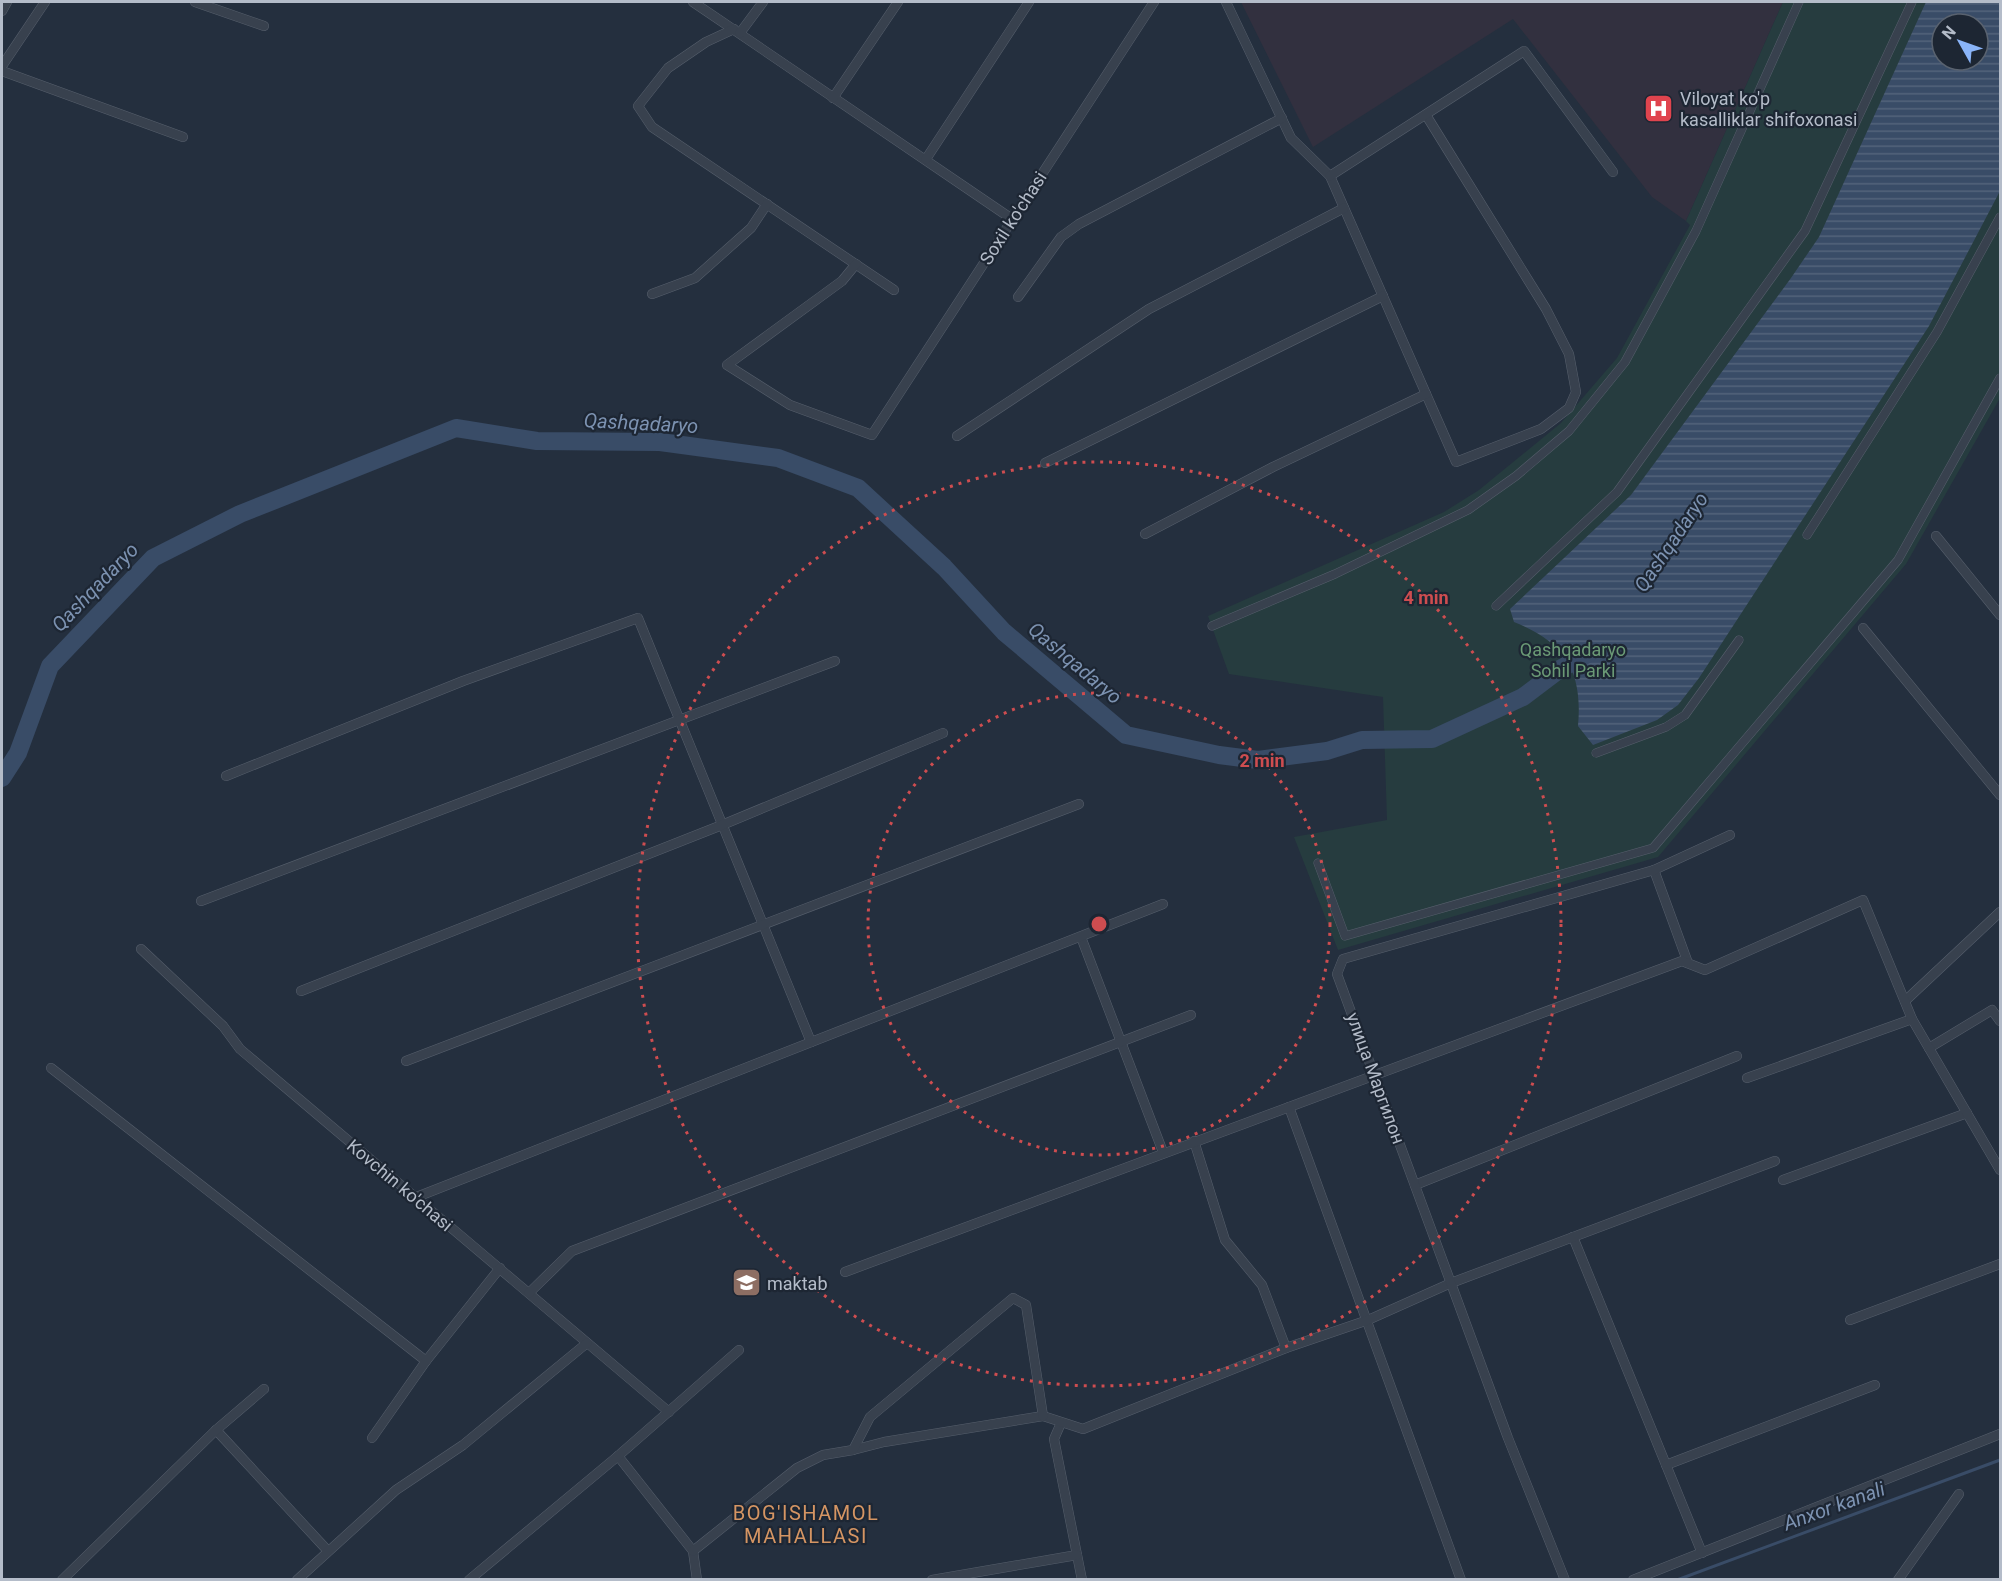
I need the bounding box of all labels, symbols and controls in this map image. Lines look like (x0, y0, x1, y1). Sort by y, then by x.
north arrow (1930, 12, 1990, 72)
text: N (1938, 22, 1960, 43)
place label: Viloyat ko'p kasalliklar shifoxonasi (1680, 88, 1857, 130)
hospital icon: Viloyat ko'p kasalliklar shifoxonasi (1643, 92, 1675, 124)
street label: Soxil ko'chasi (975, 168, 1051, 268)
water label: Qashqadaryo (583, 408, 699, 438)
water label: Qashqadaryo (1629, 488, 1713, 596)
water label: Qashqadaryo (47, 537, 143, 637)
text: 4 min (1403, 587, 1449, 608)
water label: Qashqadaryo (1023, 617, 1127, 709)
park label: Qashqadaryo Sohil Parki (1520, 639, 1626, 681)
text: 2 min (1239, 750, 1285, 771)
centre of rings (1089, 914, 1109, 934)
street label: улица Маргилон (1342, 1009, 1410, 1147)
street label: Kovchin ko'chasi (343, 1135, 457, 1235)
school or university icon: maktab (730, 1267, 762, 1299)
place label: maktab (767, 1273, 828, 1294)
water label: Anxor kanali (1779, 1476, 1888, 1536)
district label: BOG'ISHAMOL MAHALLASI (733, 1501, 879, 1548)

